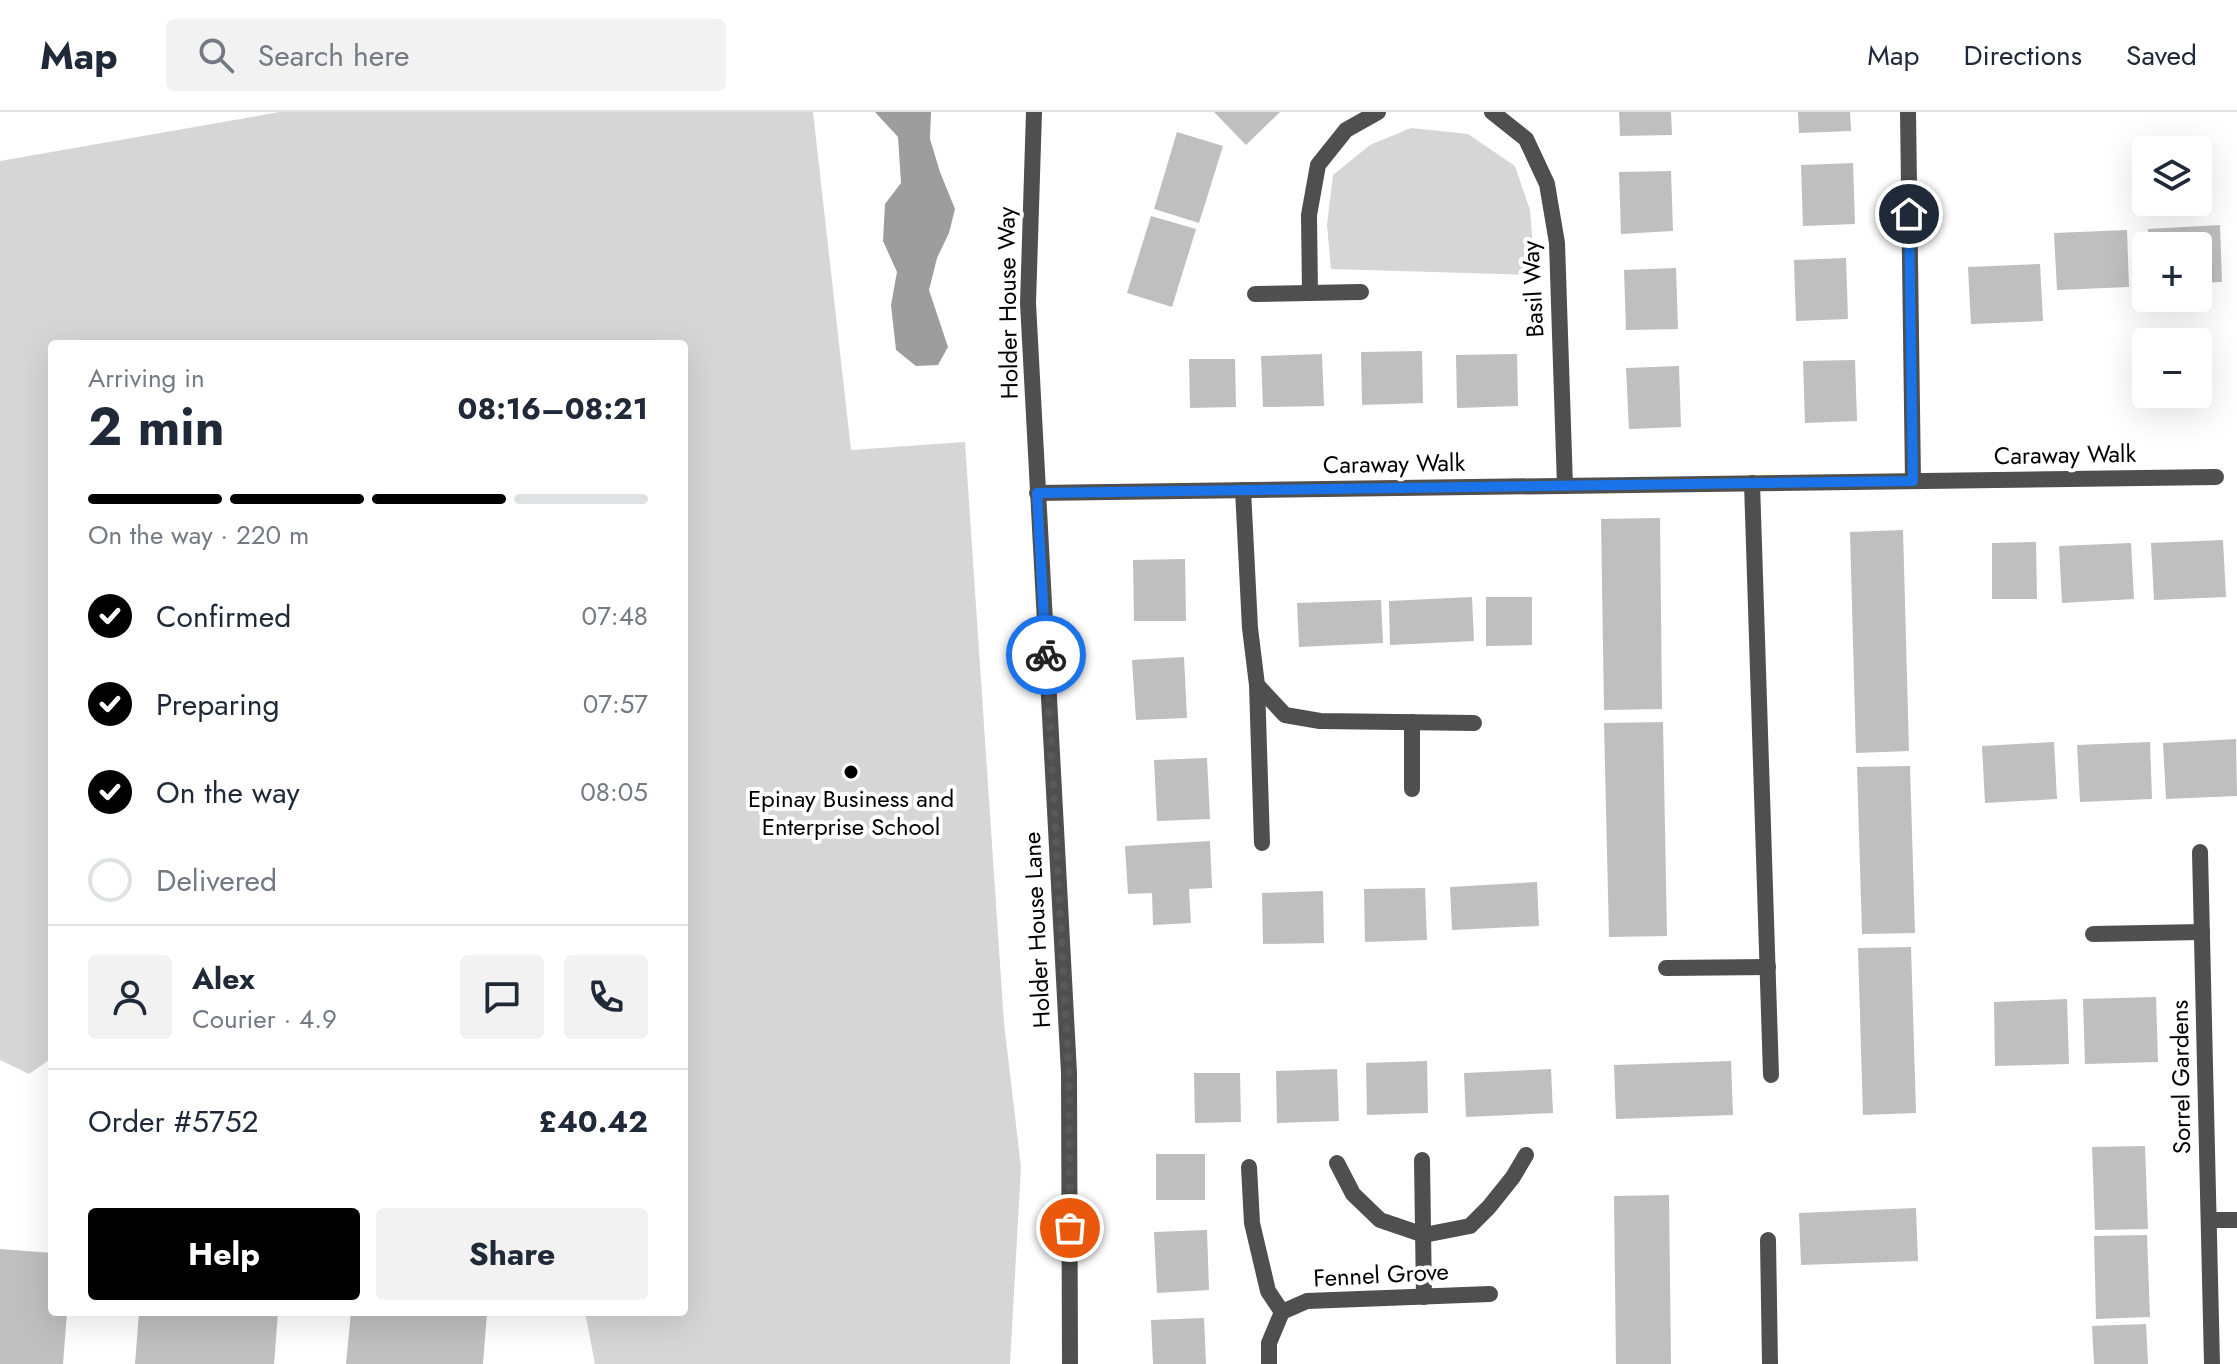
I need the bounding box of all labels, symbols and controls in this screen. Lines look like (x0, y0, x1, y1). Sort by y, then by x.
search box (166, 19, 726, 91)
text: Map (40, 28, 118, 83)
icon: search (194, 33, 238, 77)
text: Search here (258, 34, 410, 77)
text: Map (1867, 35, 1919, 76)
text: Directions (1963, 35, 2082, 76)
text: Saved (2126, 35, 2197, 76)
map controls (2132, 136, 2212, 408)
button: layers (2132, 136, 2212, 216)
pin (1875, 180, 1943, 248)
icon: home (1887, 192, 1931, 236)
street label: Holder House Way (988, 206, 1027, 400)
button: + (2132, 232, 2212, 312)
street label: Basil Way (1512, 239, 1553, 338)
button: − (2132, 328, 2212, 408)
text: Arriving in (88, 359, 205, 397)
text: 08:16–08:21 (458, 387, 648, 430)
text: 2 min (88, 389, 225, 465)
street label: Caraway Walk (1994, 436, 2137, 473)
street label: Caraway Walk (1323, 445, 1466, 482)
text: On the way · 220 m (88, 516, 309, 554)
icon: check (88, 594, 132, 638)
text: Confirmed (156, 595, 291, 638)
text: 07:48 (582, 597, 648, 635)
courier (1006, 615, 1086, 695)
icon: bike (1024, 633, 1068, 677)
icon: check (88, 682, 132, 726)
text: Preparing (156, 683, 280, 726)
text: 07:57 (583, 685, 648, 723)
marker: Epinay Business and Enterprise School (842, 763, 860, 781)
icon: check (88, 770, 132, 814)
text: On the way (156, 771, 300, 814)
text: 08:05 (580, 773, 648, 811)
place label: Epinay Business and Enterprise School (748, 781, 954, 844)
street label: Holder House Lane (1014, 831, 1059, 1029)
text: Delivered (156, 859, 277, 902)
button: person (88, 955, 172, 1039)
button: chat (460, 955, 544, 1039)
button: phone (564, 955, 648, 1039)
text: Alex (192, 957, 255, 1000)
text: Courier · 4.9 (192, 1000, 337, 1038)
street label: Sorrel Gardens (2162, 1000, 2199, 1154)
text: Order #5752 (88, 1100, 259, 1143)
text: £40.42 (539, 1100, 648, 1143)
pin (1036, 1194, 1104, 1262)
icon: bag (1048, 1206, 1092, 1250)
button: Help (88, 1208, 360, 1300)
button: Share (376, 1208, 648, 1300)
street label: Fennel Grove (1312, 1253, 1450, 1296)

